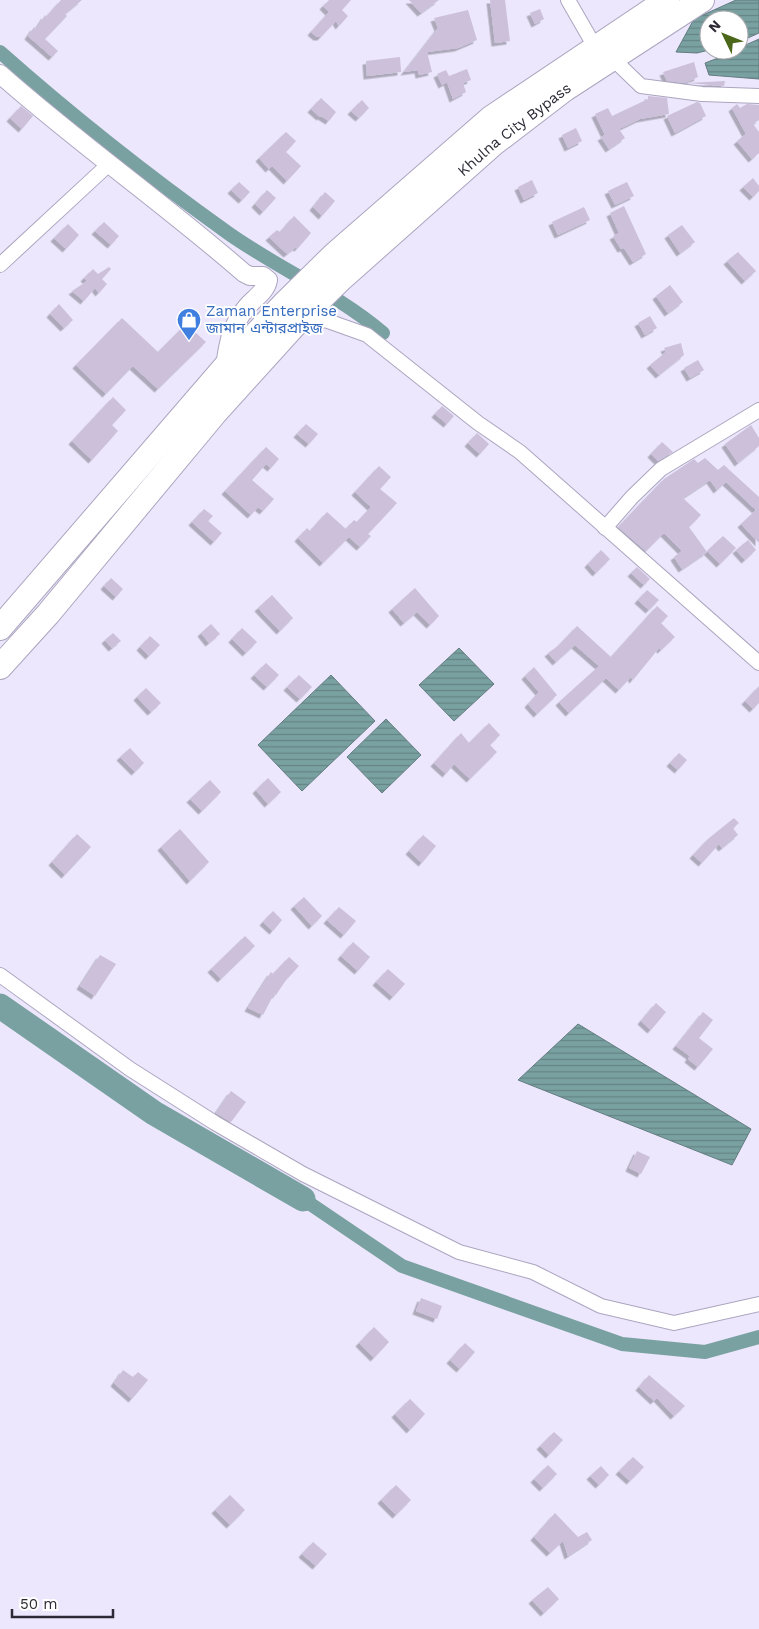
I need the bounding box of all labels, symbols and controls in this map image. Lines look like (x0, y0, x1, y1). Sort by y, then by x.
north arrow (699, 10, 749, 60)
text: N (705, 17, 724, 35)
street label: Khulna City Bypass (454, 79, 574, 180)
place label: Zaman Enterprise জামান এন্টারপ্রাইজ (205, 302, 337, 337)
shop icon: Zaman Enterprise জামান এন্টারপ্রাইজ (176, 307, 202, 341)
scale bar (12, 1586, 114, 1618)
text: 50 m (20, 1595, 57, 1613)

